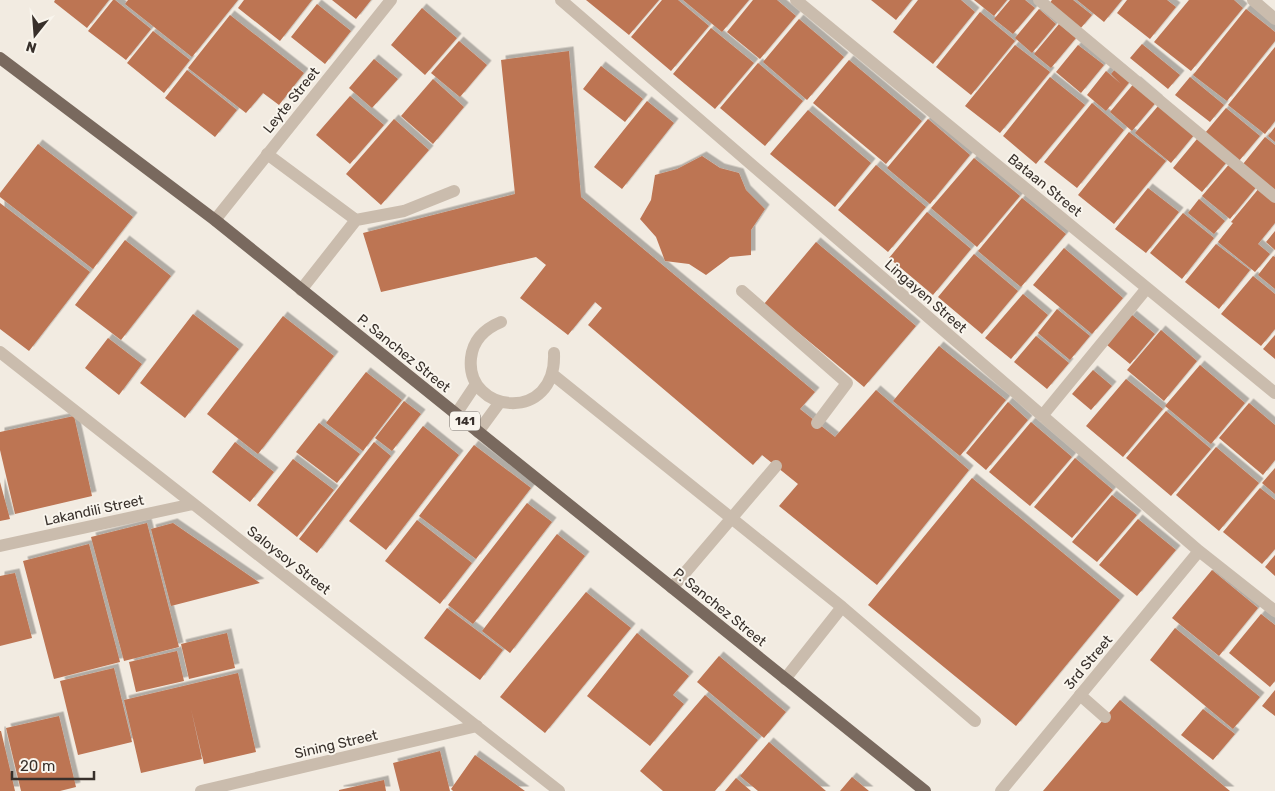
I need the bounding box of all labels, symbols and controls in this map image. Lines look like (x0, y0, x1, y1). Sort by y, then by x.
north arrow (10, 10, 60, 60)
text: N (24, 37, 39, 57)
street label: Leyte Street (260, 63, 324, 137)
street label: Bataan Street (1004, 150, 1086, 221)
street label: Lingayen Street (881, 256, 971, 337)
street label: P. Sanchez Street (354, 311, 454, 396)
road number: 141 (450, 412, 480, 431)
street label: Lakandili Street (43, 492, 146, 529)
street label: Saloysoy Street (244, 523, 334, 599)
street label: P. Sanchez Street (670, 565, 770, 650)
street label: 3rd Street (1061, 631, 1116, 693)
street label: Sining Street (293, 727, 380, 762)
scale bar (12, 748, 95, 780)
text: 20 m (20, 757, 55, 775)

